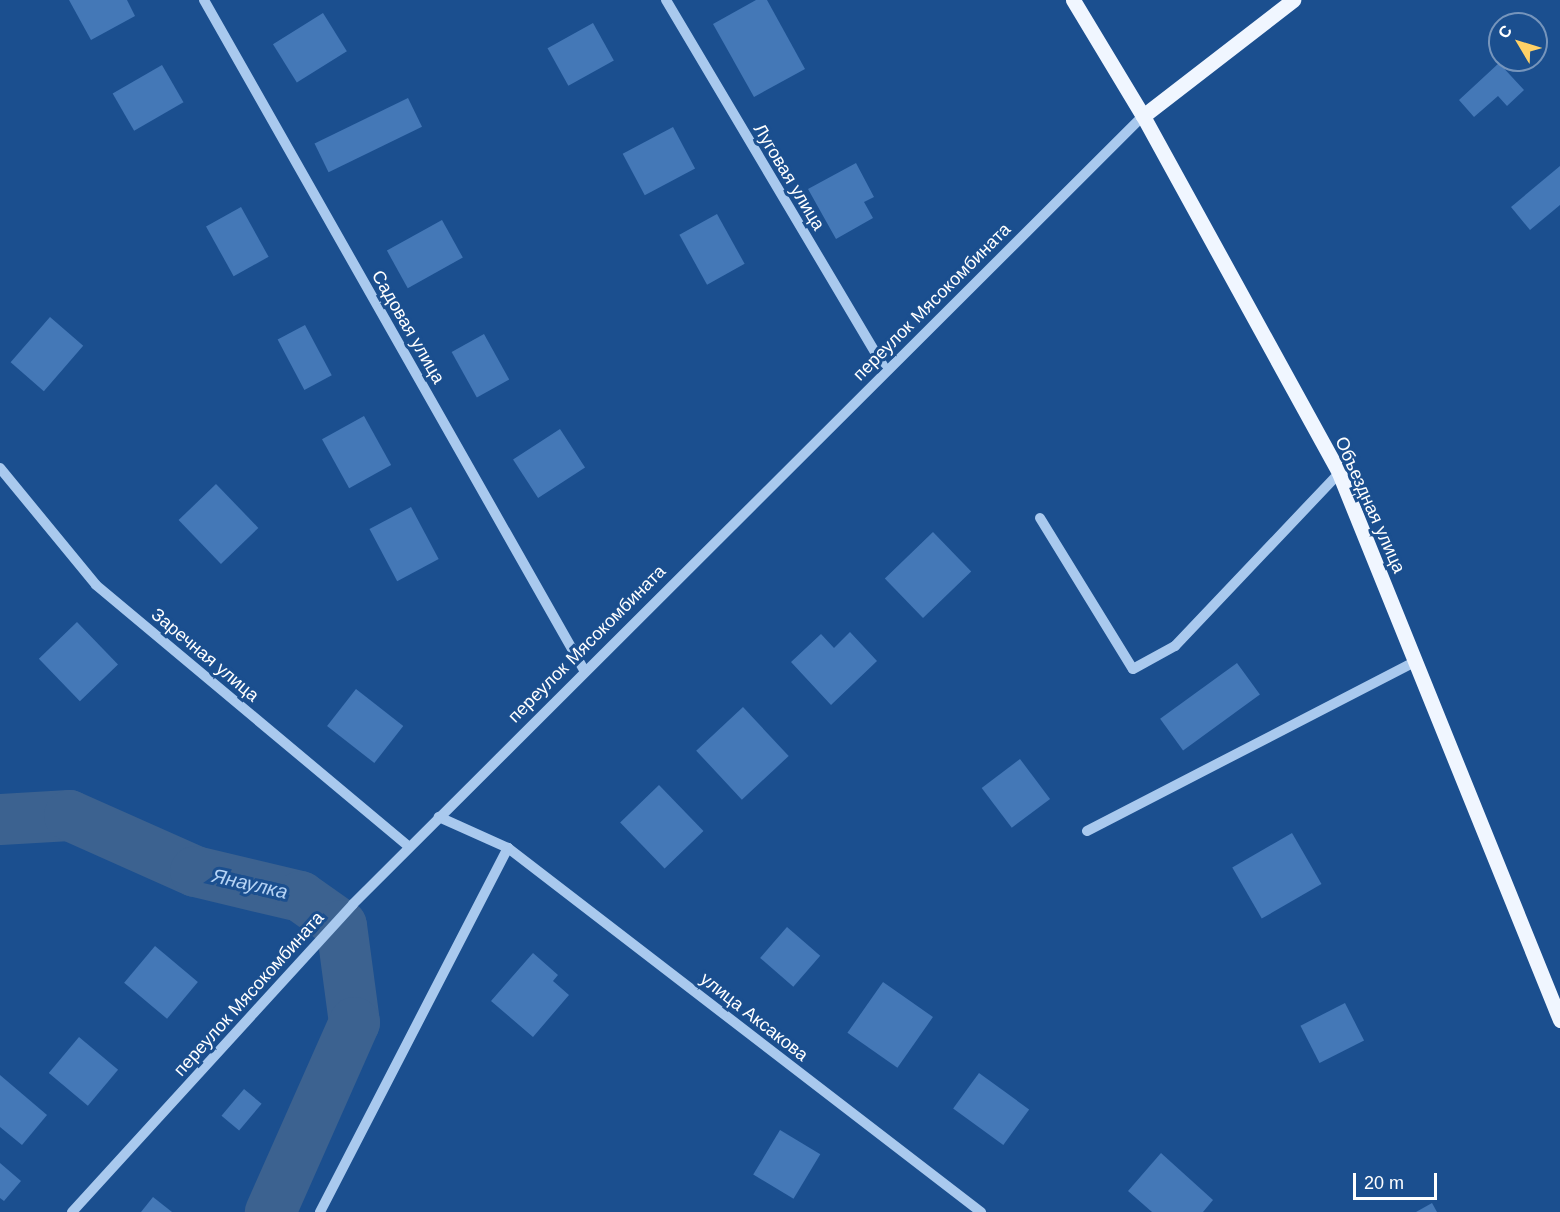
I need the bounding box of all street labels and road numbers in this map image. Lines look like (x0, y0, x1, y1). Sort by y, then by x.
street label: Луговая улица (749, 120, 829, 234)
street label: переулок Мясокомбината (849, 219, 1015, 385)
street label: Садовая улица (367, 266, 449, 388)
street label: Объездная улица (1330, 433, 1410, 577)
street label: переулок Мясокомбината (504, 561, 670, 727)
street label: Заречная улица (147, 604, 263, 706)
street label: переулок Мясокомбината (169, 907, 329, 1081)
street label: улица Аксакова (696, 968, 812, 1066)

